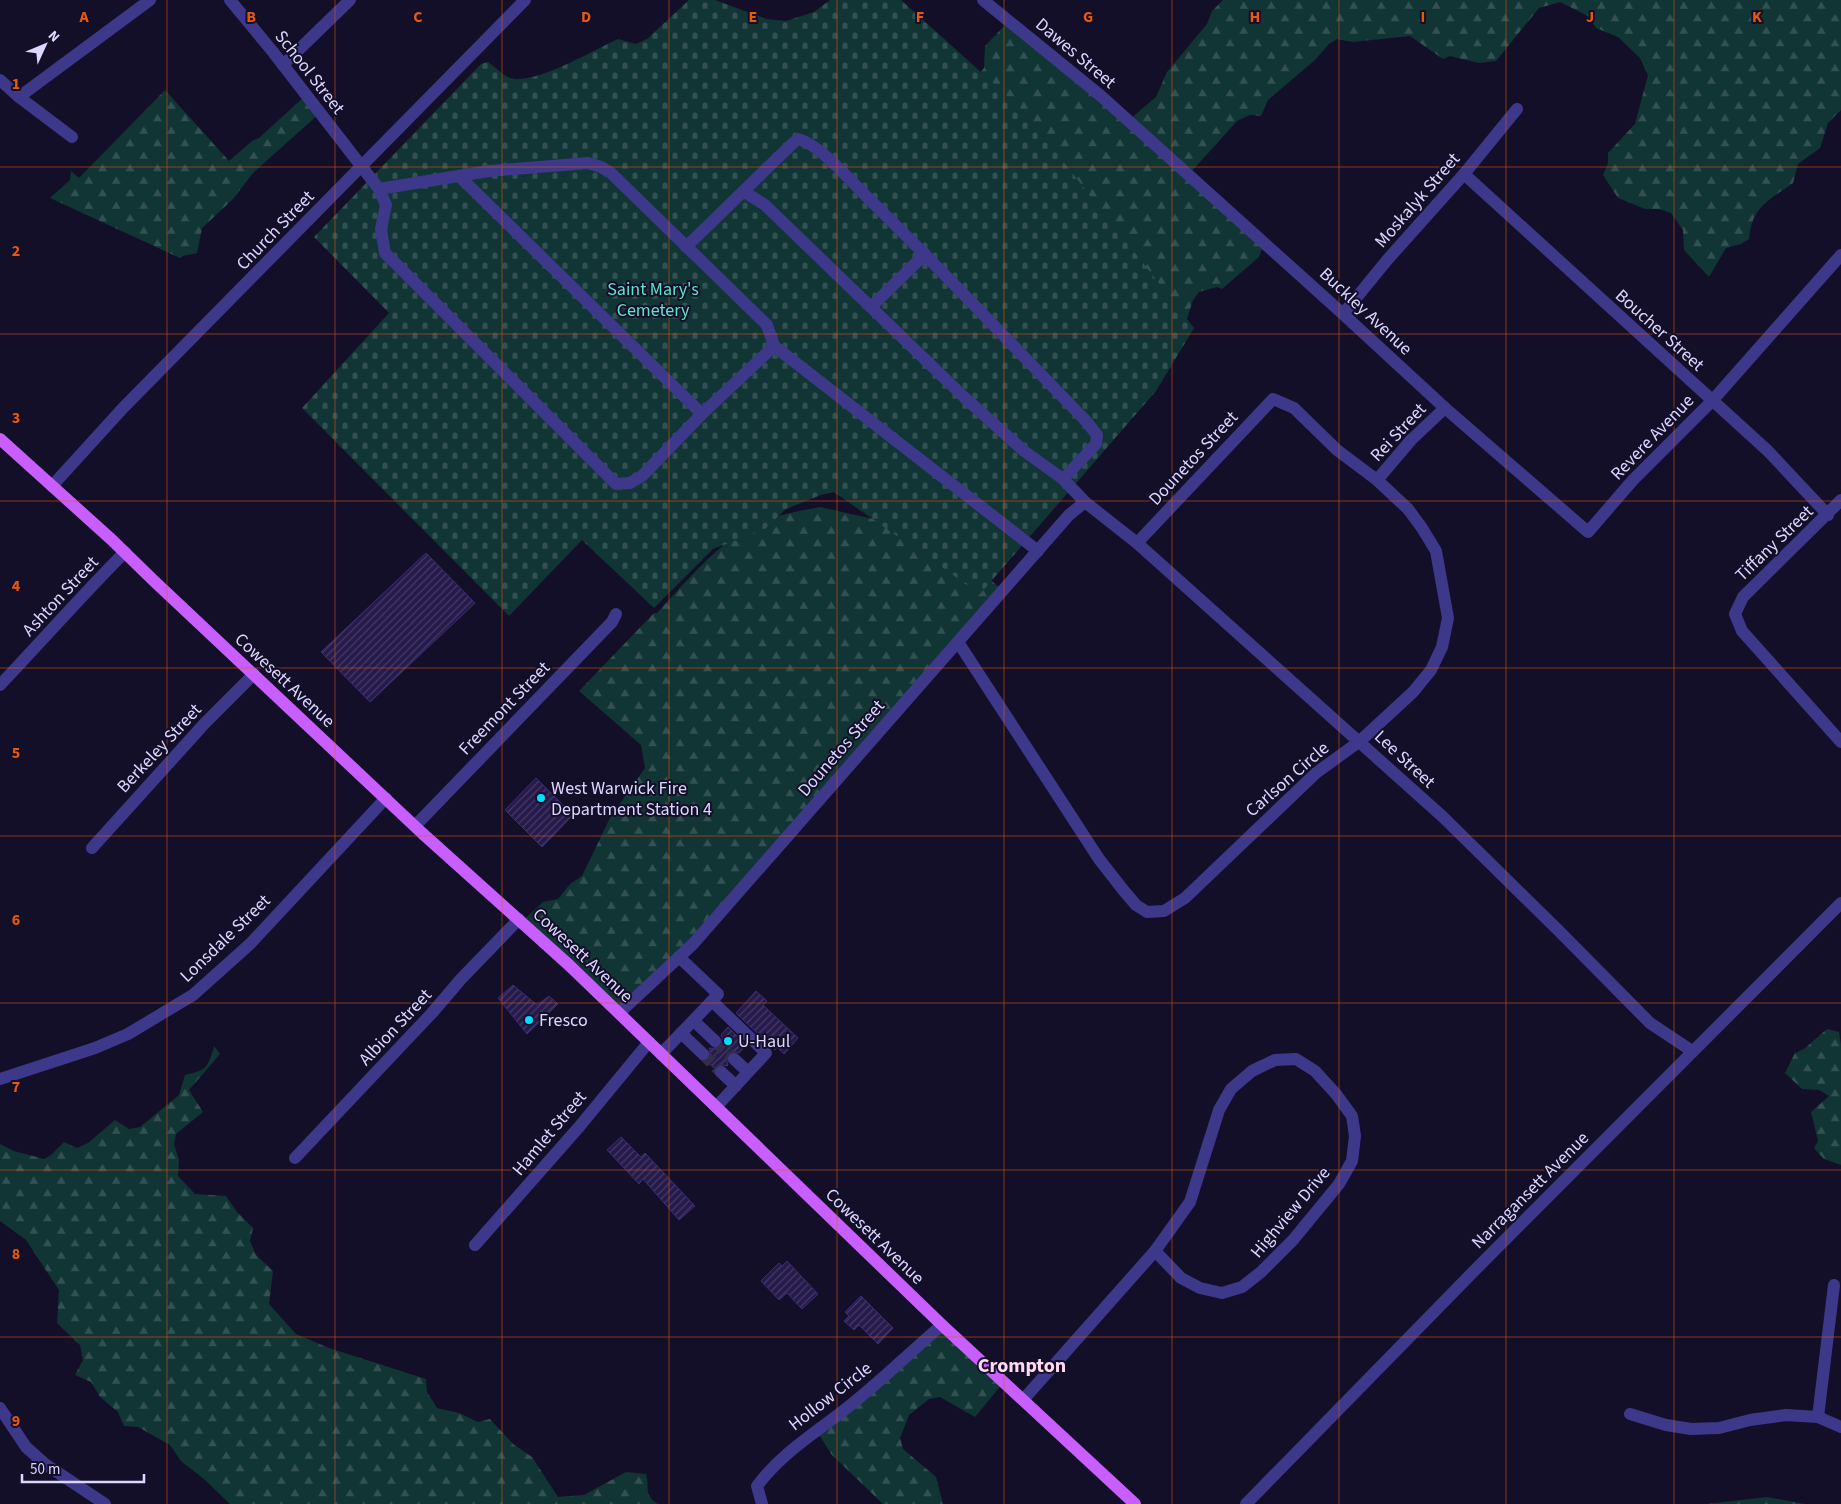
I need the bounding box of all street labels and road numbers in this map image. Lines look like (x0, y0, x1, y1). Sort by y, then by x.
street label: Dawes Street (1030, 12, 1121, 95)
street label: School Street (269, 25, 350, 120)
street label: Moskalyk Street (1369, 147, 1466, 253)
street label: Church Street (231, 185, 320, 276)
street label: Buckley Avenue (1314, 262, 1418, 361)
street label: Boucher Street (1610, 284, 1710, 377)
street label: Revere Avenue (1605, 389, 1700, 486)
street label: Rei Street (1365, 397, 1432, 467)
street label: Dounetos Street (1143, 406, 1244, 511)
street label: Tiffany Street (1730, 500, 1819, 587)
street label: Ashton Street (17, 551, 104, 642)
street label: Cowesett Avenue (229, 627, 340, 734)
street label: Freemont Street (453, 656, 556, 761)
street label: Dounetos Street (792, 694, 891, 802)
street label: Berkeley Street (111, 698, 207, 799)
street label: Lee Street (1369, 725, 1441, 794)
street label: Carlson Circle (1240, 736, 1335, 823)
street label: Lonsdale Street (175, 889, 276, 988)
street label: Cowesett Avenue (527, 902, 638, 1009)
street label: Albion Street (353, 983, 438, 1071)
street label: Hamlet Street (506, 1086, 592, 1181)
street label: Narragansett Avenue (1466, 1126, 1595, 1255)
street label: Highview Drive (1245, 1161, 1336, 1263)
street label: Cowesett Avenue (820, 1183, 930, 1290)
street label: Hollow Circle (783, 1356, 877, 1437)

